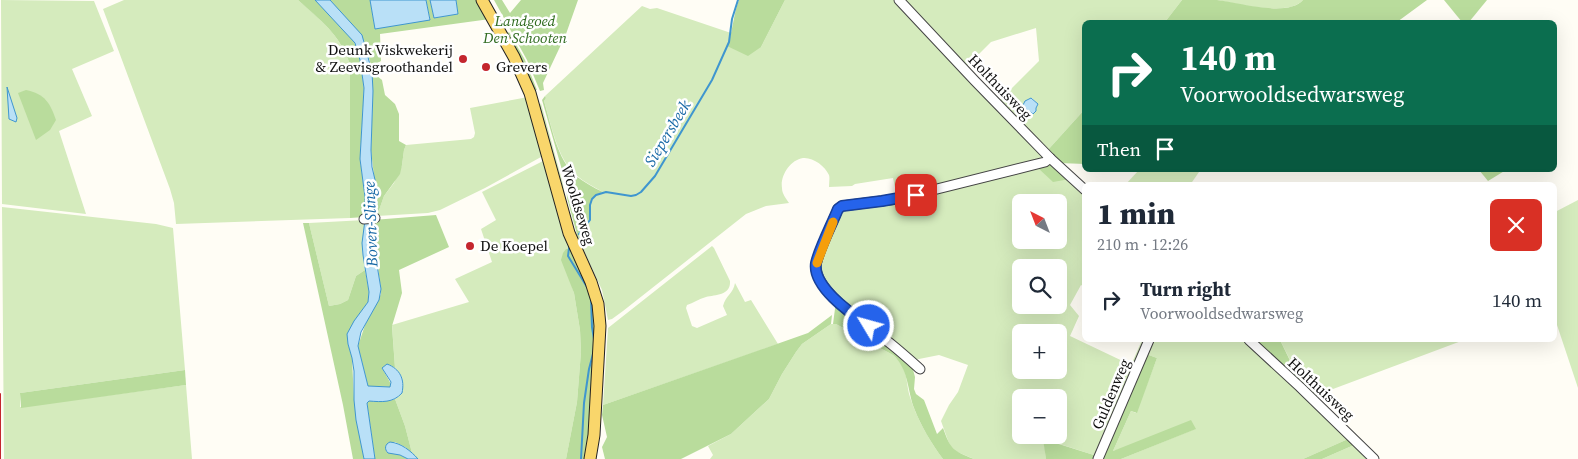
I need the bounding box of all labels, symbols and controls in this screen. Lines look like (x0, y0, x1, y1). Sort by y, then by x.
park label: Landgoed Den Schooten (482, 10, 567, 48)
text: 140 m (1180, 34, 1276, 82)
place label: Deunk Viskwekerij & Zeevisgroothandel (315, 39, 454, 77)
icon: right (1097, 40, 1162, 105)
street label: Holthuisweg (964, 49, 1037, 124)
marker: Deunk Viskwekerij & Zeevisgroothandel (457, 53, 469, 65)
place label: Grevers (496, 56, 548, 77)
marker: Grevers (480, 61, 492, 73)
text: Voorwooldsedwarsweg (1180, 79, 1404, 109)
water label: Siepersbeek (638, 95, 696, 170)
icon: arrive (1151, 135, 1179, 163)
text: Then (1097, 136, 1141, 162)
street label: Wooldseweg (556, 162, 601, 248)
pin (895, 174, 937, 216)
water label: Boven-Slinge (357, 180, 383, 268)
icon: arrive (902, 181, 930, 209)
text: 1 min (1097, 193, 1175, 234)
north arrow (1012, 194, 1068, 249)
map controls (1012, 194, 1067, 444)
button: close (1490, 199, 1542, 251)
text: 210 m · 12:26 (1097, 233, 1188, 255)
place label: De Koepel (480, 235, 548, 256)
marker: De Koepel (464, 240, 476, 252)
button: search (1012, 259, 1067, 314)
text: Turn right (1140, 276, 1231, 302)
icon: right (1097, 286, 1125, 314)
text: 140 m (1492, 287, 1542, 313)
position arrow (842, 299, 894, 351)
text: Voorwooldsedwarsweg (1140, 302, 1303, 324)
button: + (1012, 324, 1067, 379)
street label: Holthuisweg (1283, 352, 1359, 425)
street label: Guldenweg (1086, 355, 1135, 432)
button: − (1012, 389, 1067, 444)

